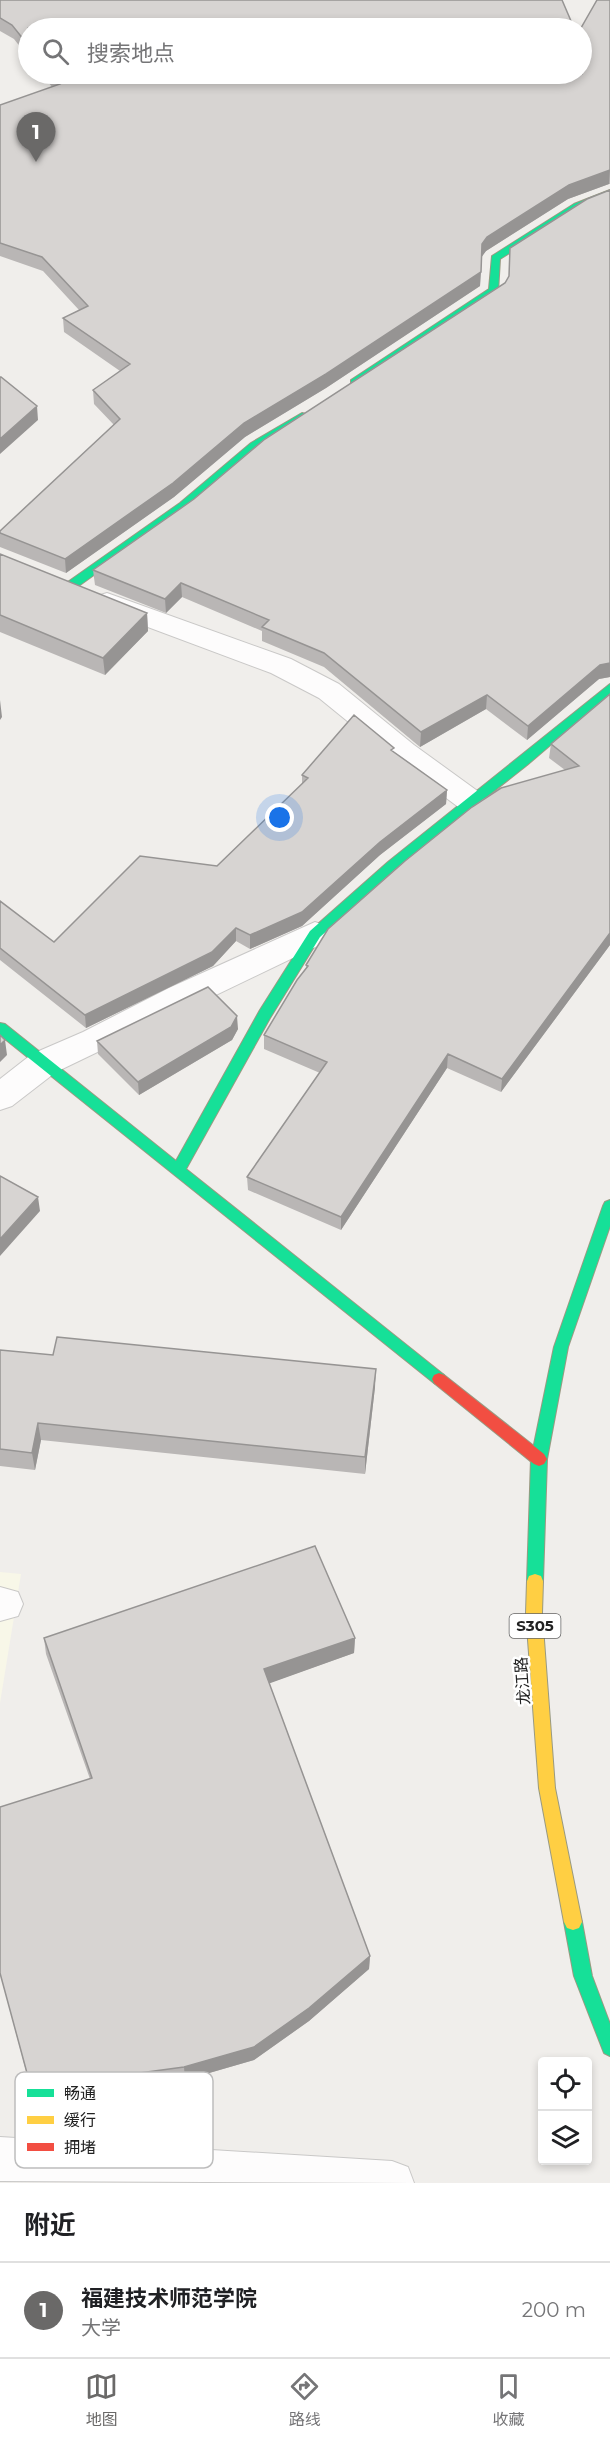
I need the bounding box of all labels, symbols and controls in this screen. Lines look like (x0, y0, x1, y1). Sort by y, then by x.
search box (18, 18, 592, 84)
icon: search (39, 35, 72, 68)
text: 搜索地点 (87, 40, 175, 67)
pin: 1 (16, 112, 56, 162)
your location (265, 803, 294, 832)
road number: S305 (510, 1614, 560, 1638)
street label: 龙江路 (511, 1656, 534, 1706)
map controls (538, 2057, 592, 2165)
button: locate (538, 2057, 592, 2111)
legend (15, 2072, 213, 2168)
text: 畅通 (64, 2084, 96, 2103)
text: 缓行 (64, 2111, 96, 2130)
button: layers (538, 2111, 592, 2165)
text: 拥堵 (64, 2138, 96, 2157)
text: 附近 (24, 2209, 76, 2241)
text: 福建技术师范学院 (81, 2285, 257, 2312)
text: 1 (40, 2298, 47, 2322)
text: 200 m (522, 2298, 586, 2322)
text: 大学 (81, 2316, 121, 2340)
tab: 地图 (85, 2370, 118, 2430)
tab: 路线 (288, 2370, 321, 2430)
tab: 收藏 (492, 2370, 525, 2430)

